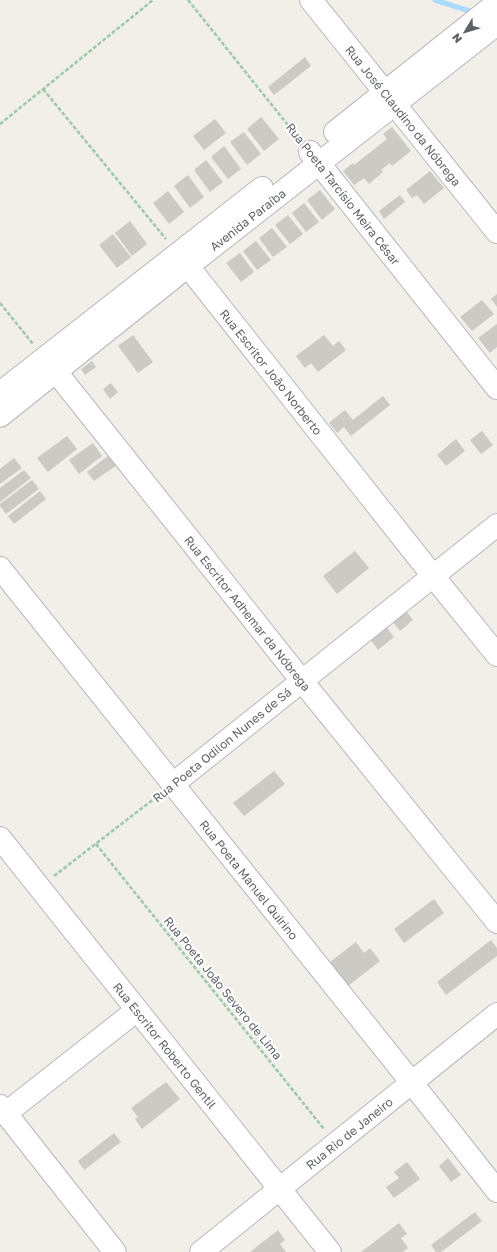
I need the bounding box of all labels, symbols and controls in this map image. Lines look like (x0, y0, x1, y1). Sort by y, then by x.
north arrow (445, 12, 485, 52)
text: N (449, 31, 464, 46)
street label: Rua José Claudino da Nóbrega (343, 42, 465, 189)
street label: Rua Poeta Tarcísio Meira César (283, 120, 403, 268)
street label: Avenida Paraíba (207, 185, 288, 254)
street label: Rua Escritor João Norberto (217, 306, 326, 438)
street label: Rua Escritor Adhemar da Nóbrega (182, 532, 314, 694)
street label: Rua Poeta Odilon Nunes de Sá (150, 684, 294, 806)
street label: Rua Poeta Manuel Quirino (197, 817, 302, 942)
street label: Rua Poeta João Severo de Lima (161, 913, 285, 1063)
street label: Rua Escritor Roberto Gentil (110, 979, 220, 1111)
street label: Rua Rio de Janeiro (303, 1094, 395, 1172)

